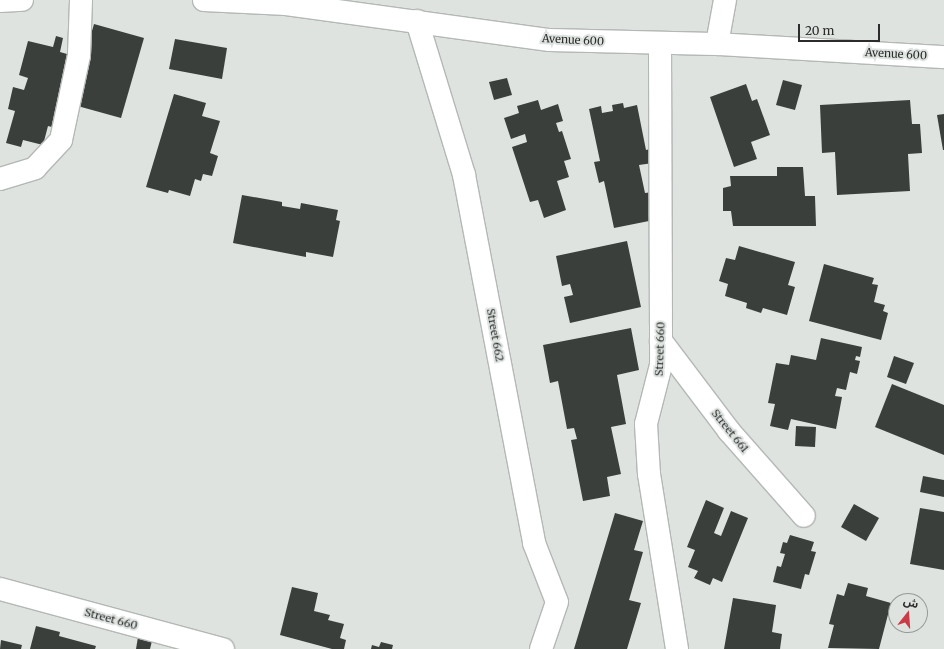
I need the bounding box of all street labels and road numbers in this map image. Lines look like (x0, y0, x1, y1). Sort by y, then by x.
street label: Avenue 600 (542, 32, 604, 48)
street label: Avenue 600 (865, 46, 927, 62)
street label: Street 662 (484, 308, 506, 362)
street label: Street 660 (652, 322, 668, 376)
street label: Street 661 (709, 407, 751, 455)
street label: Street 660 (83, 606, 139, 632)

